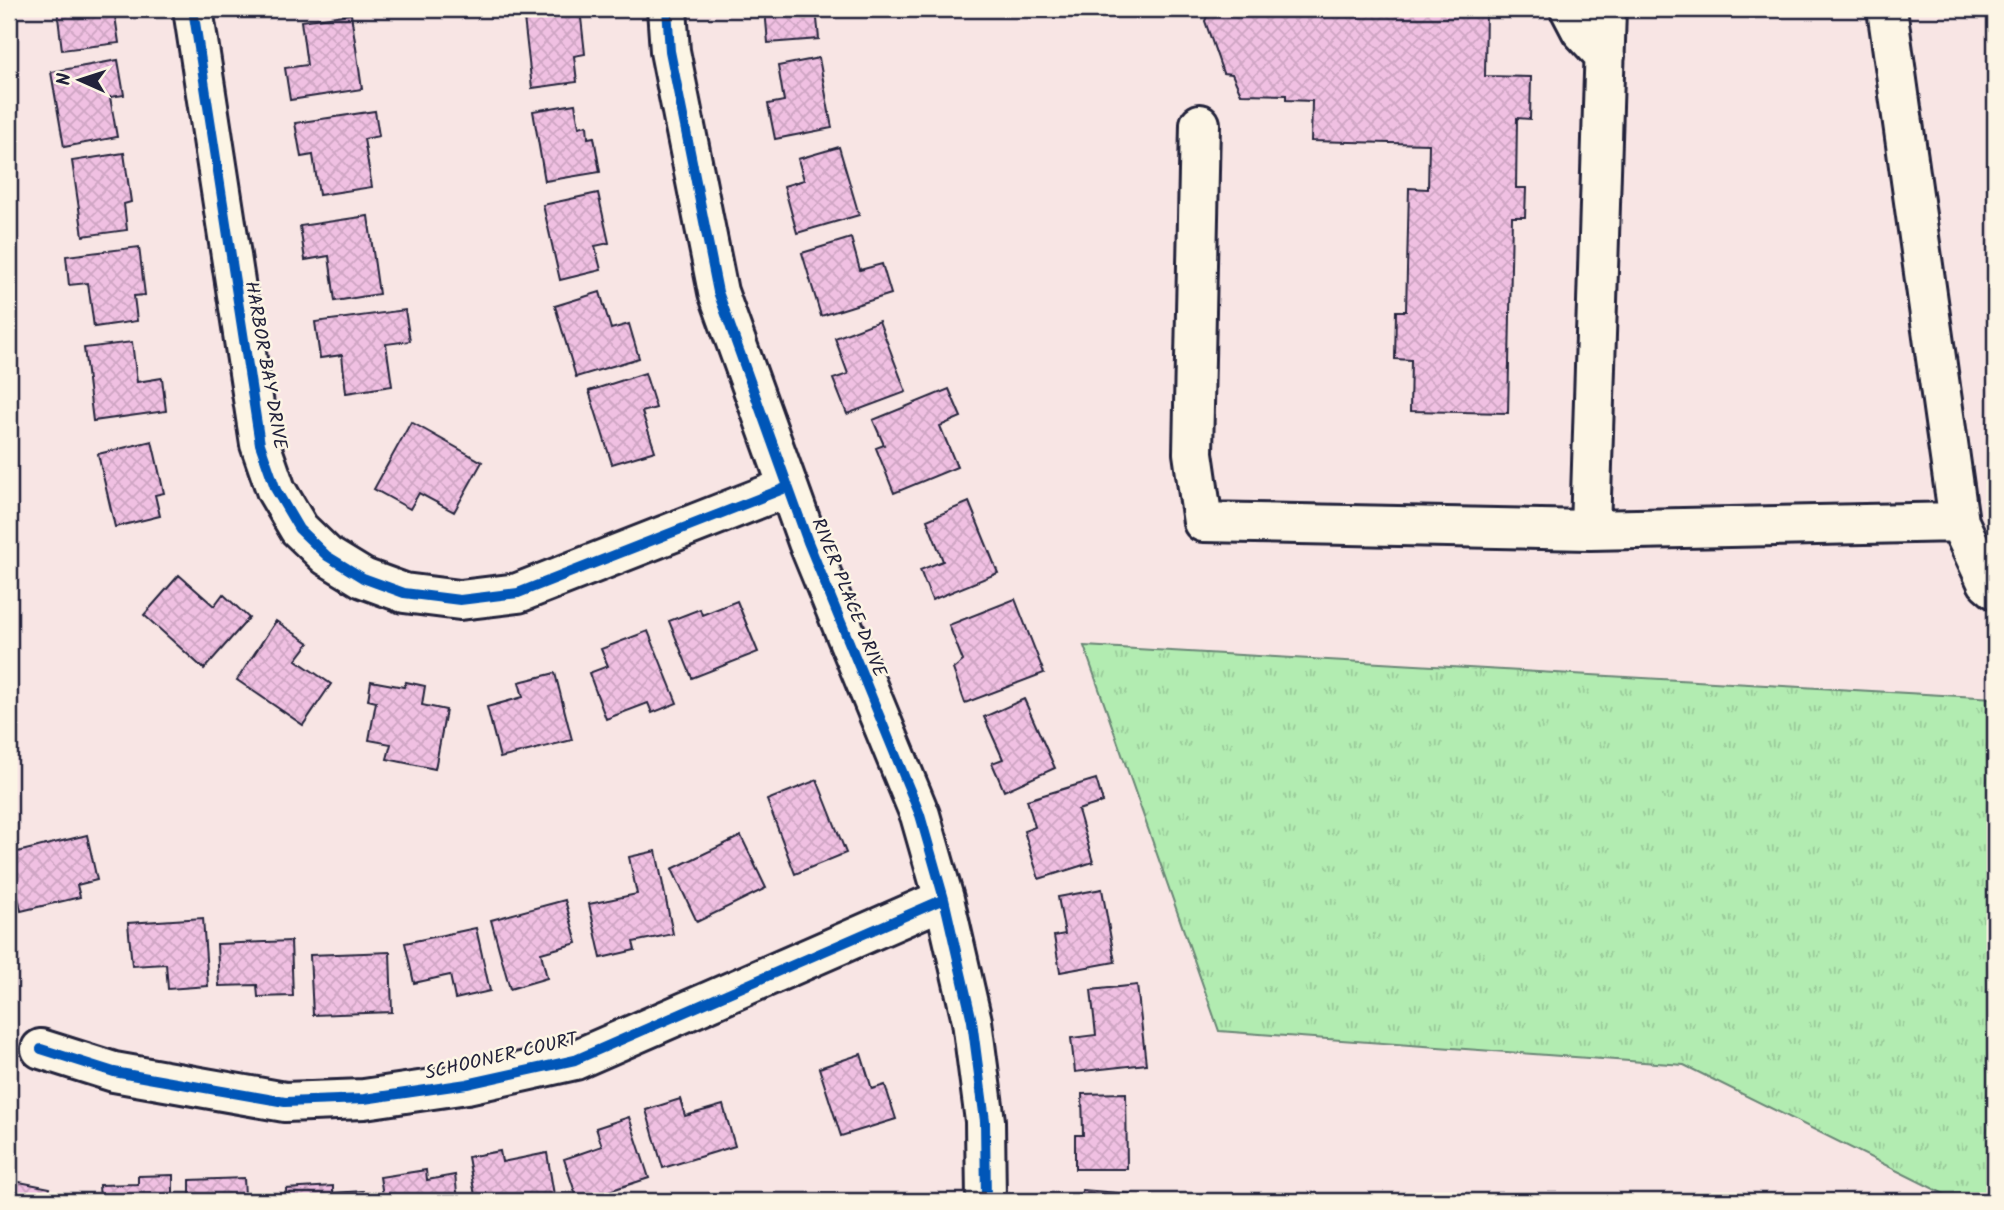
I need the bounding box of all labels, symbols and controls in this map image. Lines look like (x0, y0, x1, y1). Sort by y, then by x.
north arrow (46, 46, 116, 116)
text: N (50, 72, 80, 86)
street label: HARBOR BAY DRIVE (235, 279, 295, 453)
street label: RIVER PLACE DRIVE (802, 513, 894, 683)
street label: SCHOONER COURT (422, 1024, 583, 1089)

